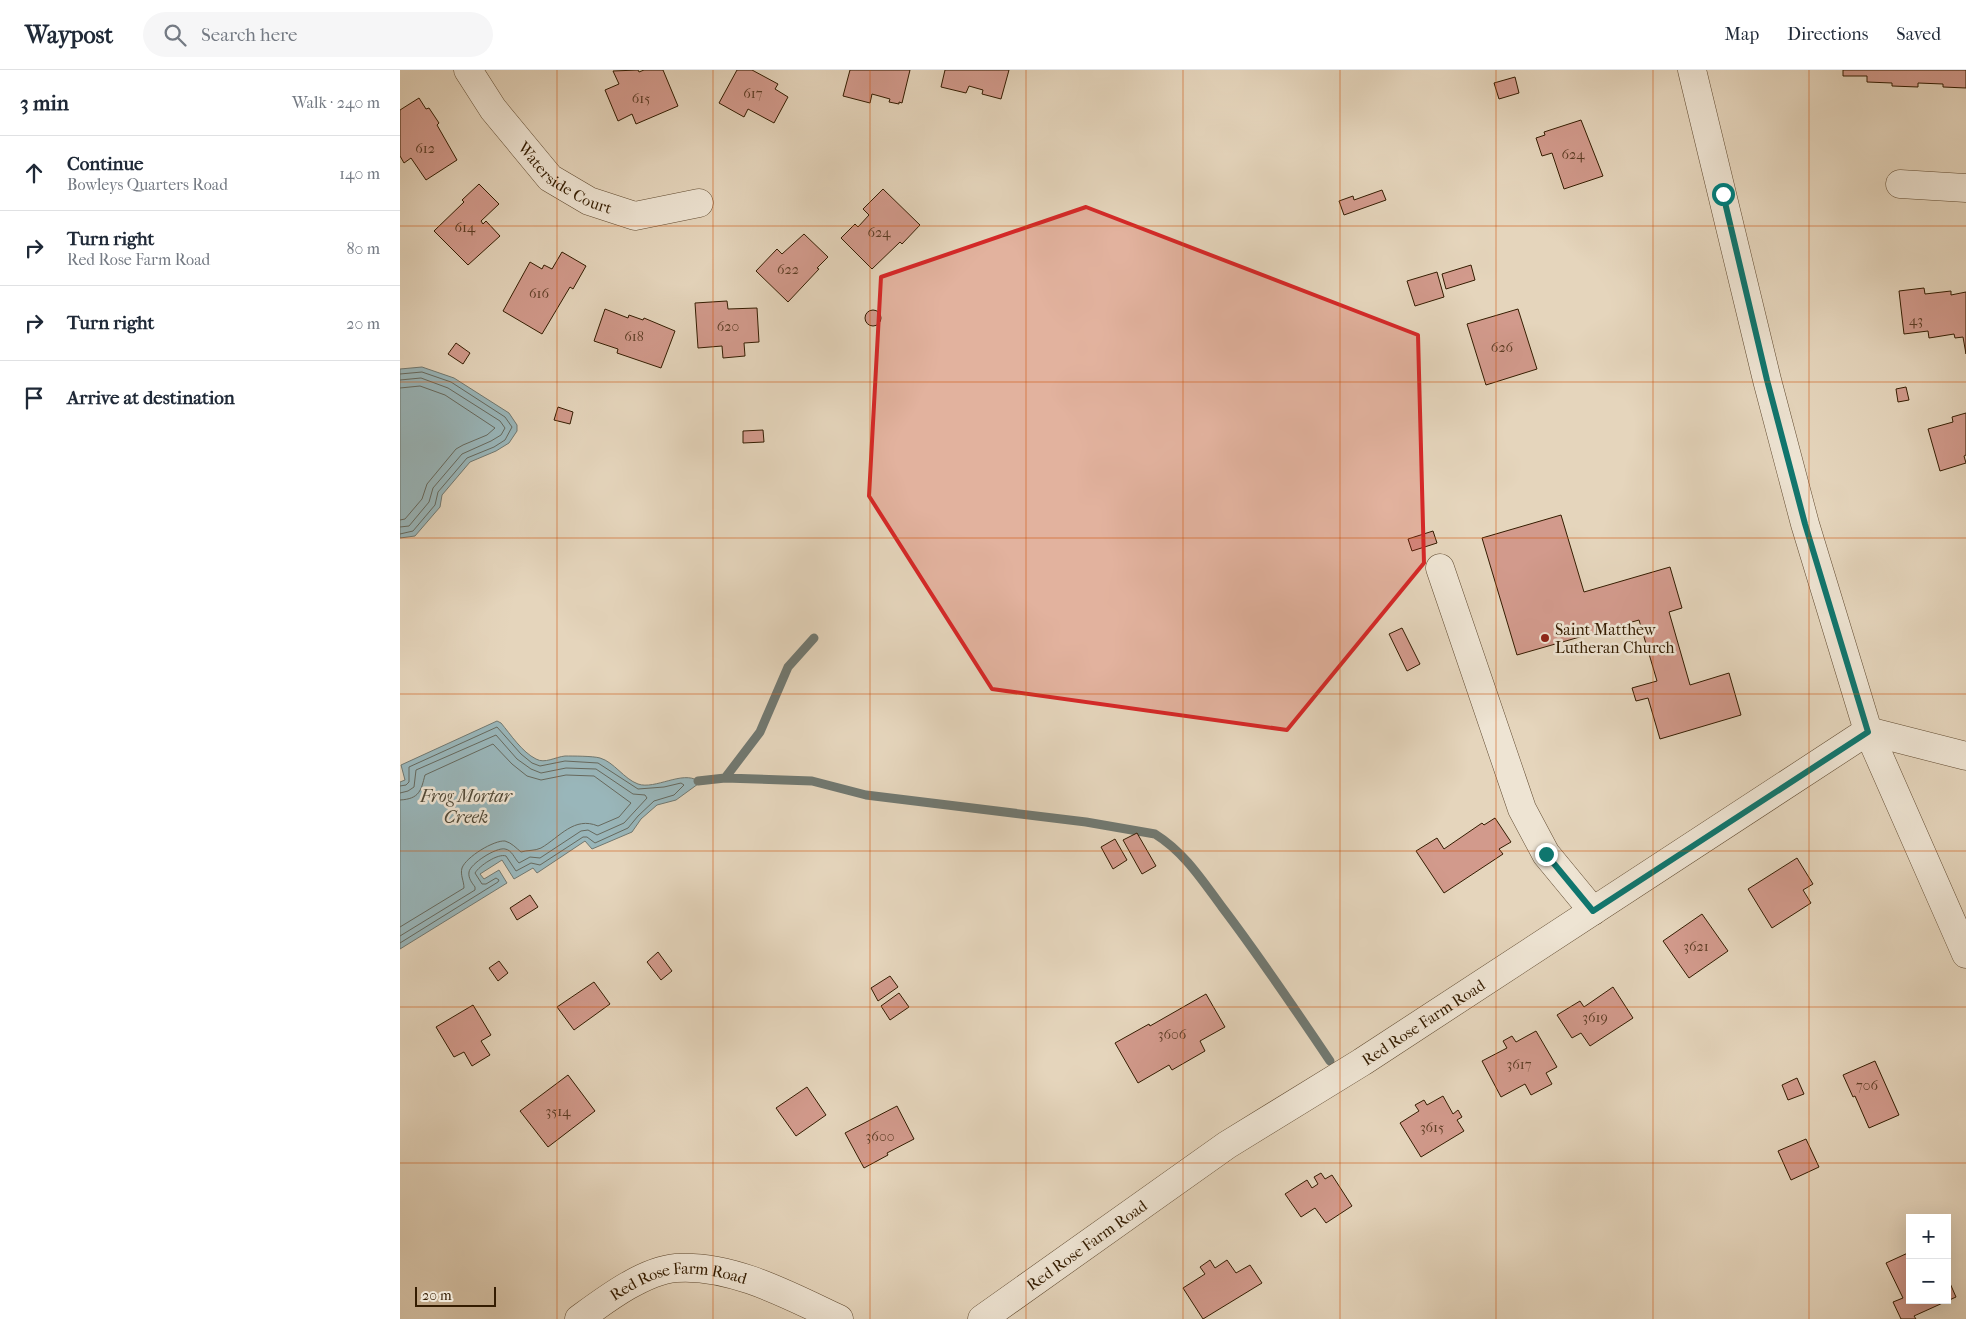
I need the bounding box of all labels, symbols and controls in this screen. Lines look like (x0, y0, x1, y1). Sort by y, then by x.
search box (143, 12, 493, 57)
text: Waypost (25, 21, 113, 49)
icon: search (161, 21, 189, 49)
text: Search here (201, 24, 297, 46)
text: Map (1725, 24, 1759, 45)
text: Directions (1787, 24, 1868, 45)
text: Saved (1896, 24, 1941, 45)
house number: 617 (743, 85, 763, 102)
house number: 615 (632, 90, 650, 107)
text: 3 min (20, 91, 69, 115)
text: Walk · 240 m (292, 93, 380, 112)
street label: Waterside Court (514, 137, 615, 217)
house number: 612 (415, 140, 435, 157)
house number: 624 (1561, 146, 1585, 163)
text: Continue (67, 153, 143, 175)
icon: ahead (20, 159, 48, 187)
text: 140 m (339, 164, 380, 183)
text: Bowleys Quarters Road (67, 175, 228, 194)
route start (1712, 183, 1735, 206)
house number: 614 (455, 219, 476, 236)
house number: 624 (867, 224, 891, 241)
text: Turn right (67, 228, 154, 250)
icon: right (20, 234, 48, 262)
text: 80 m (346, 239, 380, 258)
text: Red Rose Farm Road (67, 250, 210, 269)
house number: 622 (777, 261, 799, 278)
house number: 616 (529, 285, 549, 302)
icon: right (20, 309, 48, 337)
text: Turn right (67, 312, 154, 334)
house number: 43 (1909, 312, 1923, 329)
text: 20 m (346, 314, 380, 333)
house number: 620 (717, 318, 739, 335)
house number: 618 (624, 328, 644, 345)
house number: 626 (1491, 339, 1514, 356)
icon: arrive (20, 384, 48, 412)
text: Arrive at destination (67, 387, 235, 409)
place label: Saint Matthew Lutheran Church (1555, 620, 1674, 657)
marker: Saint Matthew Lutheran Church (1539, 632, 1551, 644)
water label: Frog Mortar Creek (419, 786, 514, 828)
route end (1535, 843, 1558, 866)
house number: 3621 (1683, 938, 1709, 955)
street label: Red Rose Farm Road (1358, 975, 1489, 1069)
house number: 3619 (1582, 1009, 1608, 1026)
house number: 3606 (1158, 1026, 1187, 1043)
house number: 3617 (1507, 1056, 1532, 1073)
house number: 706 (1856, 1077, 1878, 1094)
house number: 3514 (545, 1103, 571, 1120)
house number: 3615 (1420, 1119, 1444, 1136)
house number: 3600 (866, 1128, 894, 1145)
street label: Red Rose Farm Road (1022, 1195, 1151, 1294)
map controls (1906, 1214, 1951, 1304)
button: + (1906, 1214, 1951, 1259)
street label: Red Rose Farm Road (606, 1258, 750, 1304)
button: − (1906, 1259, 1951, 1304)
scale bar (415, 1284, 496, 1307)
text: 20 m (422, 1287, 452, 1304)

